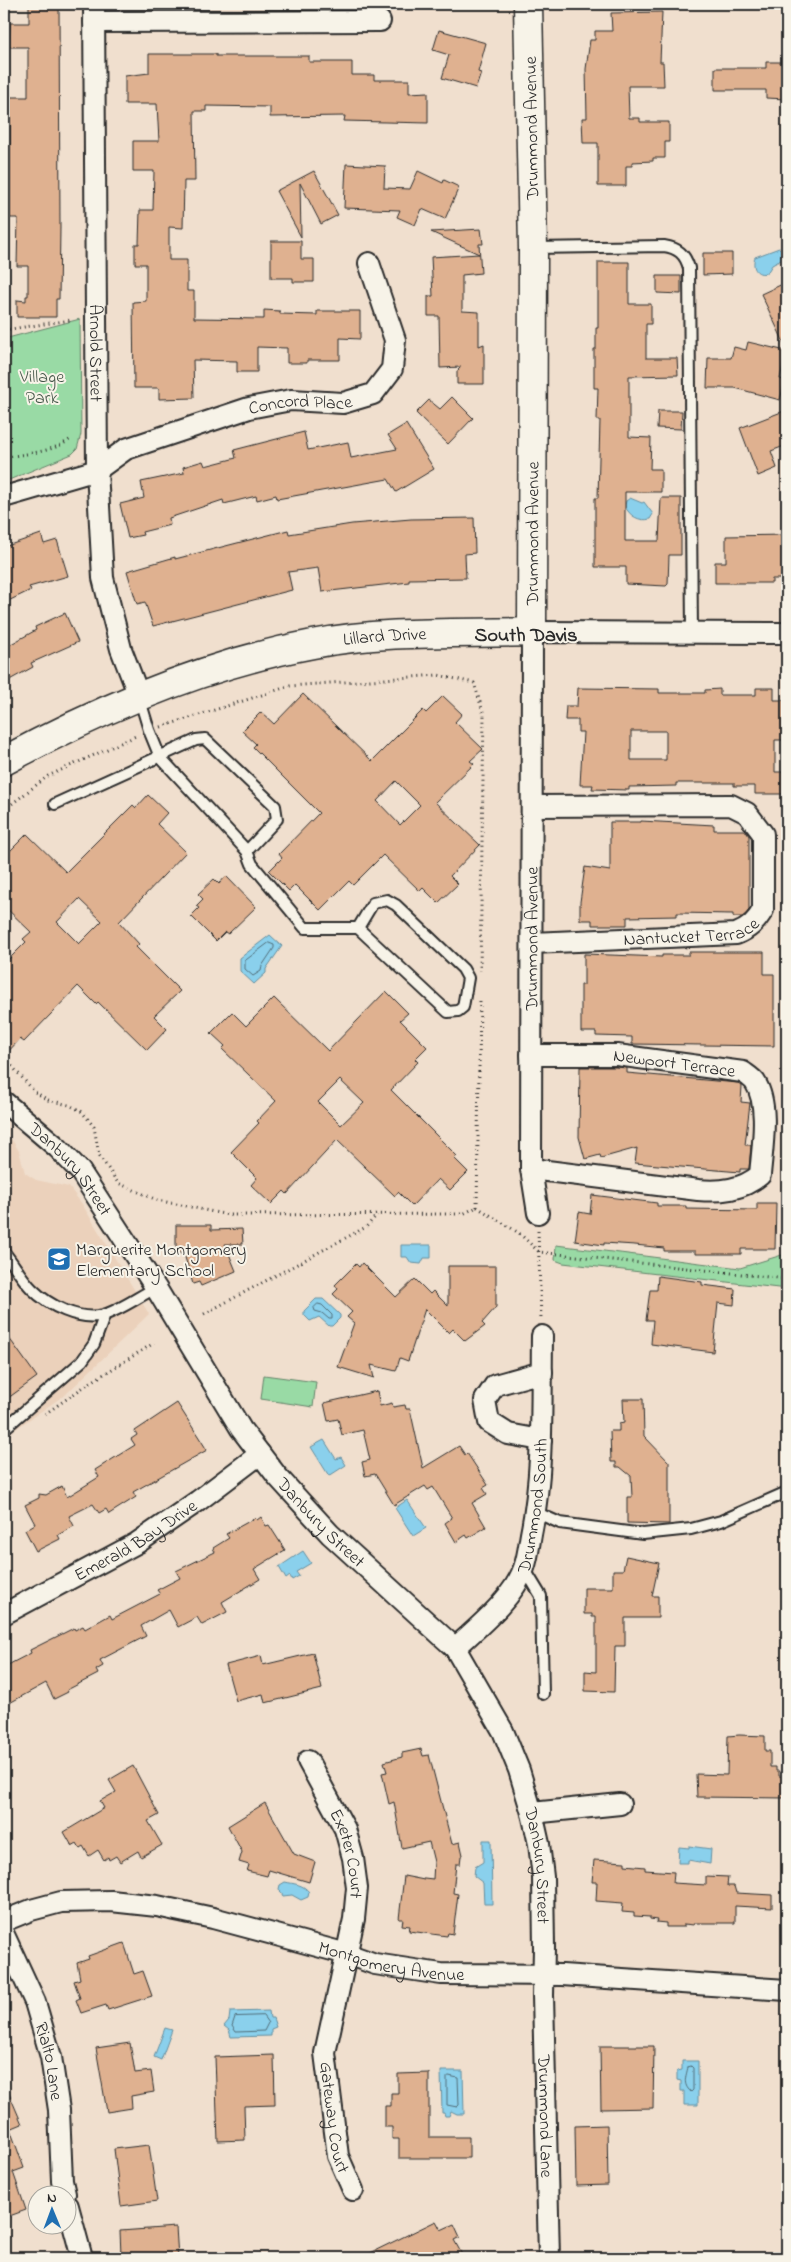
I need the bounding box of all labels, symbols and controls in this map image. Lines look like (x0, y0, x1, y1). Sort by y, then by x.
street label: Drummond Avenue (519, 55, 547, 201)
street label: Arnold Street (81, 304, 108, 402)
park label: Village Park (19, 365, 65, 412)
street label: Concord Place (247, 389, 357, 423)
street label: Drummond Avenue (521, 461, 547, 606)
street label: Lillard Drive (342, 622, 428, 654)
district label: South Davis (475, 622, 577, 651)
street label: Drummond Avenue (520, 866, 547, 1011)
street label: Nantucket Terrace (623, 912, 767, 954)
street label: Newport Terrace (612, 1044, 738, 1086)
street label: Danbury Street (21, 1117, 117, 1222)
place label: Marguerite Montgomery Elementary School (76, 1238, 246, 1285)
school or university icon: Marguerite Montgomery Elementary School (46, 1246, 72, 1272)
street label: Drummond South (512, 1438, 556, 1578)
street label: Danbury Street (269, 1472, 370, 1575)
street label: Emerald Bay Drive (70, 1494, 204, 1589)
street label: Danbury Street (516, 1804, 555, 1924)
street label: Exeter Court (321, 1805, 368, 1899)
street label: Montgomery Avenue (315, 1936, 465, 1989)
street label: Rialto Lane (27, 2020, 69, 2103)
street label: Drummond Lane (529, 2053, 558, 2179)
street label: Gateway Court (311, 2060, 355, 2178)
north arrow (28, 2184, 78, 2234)
text: N (47, 2188, 57, 2209)

